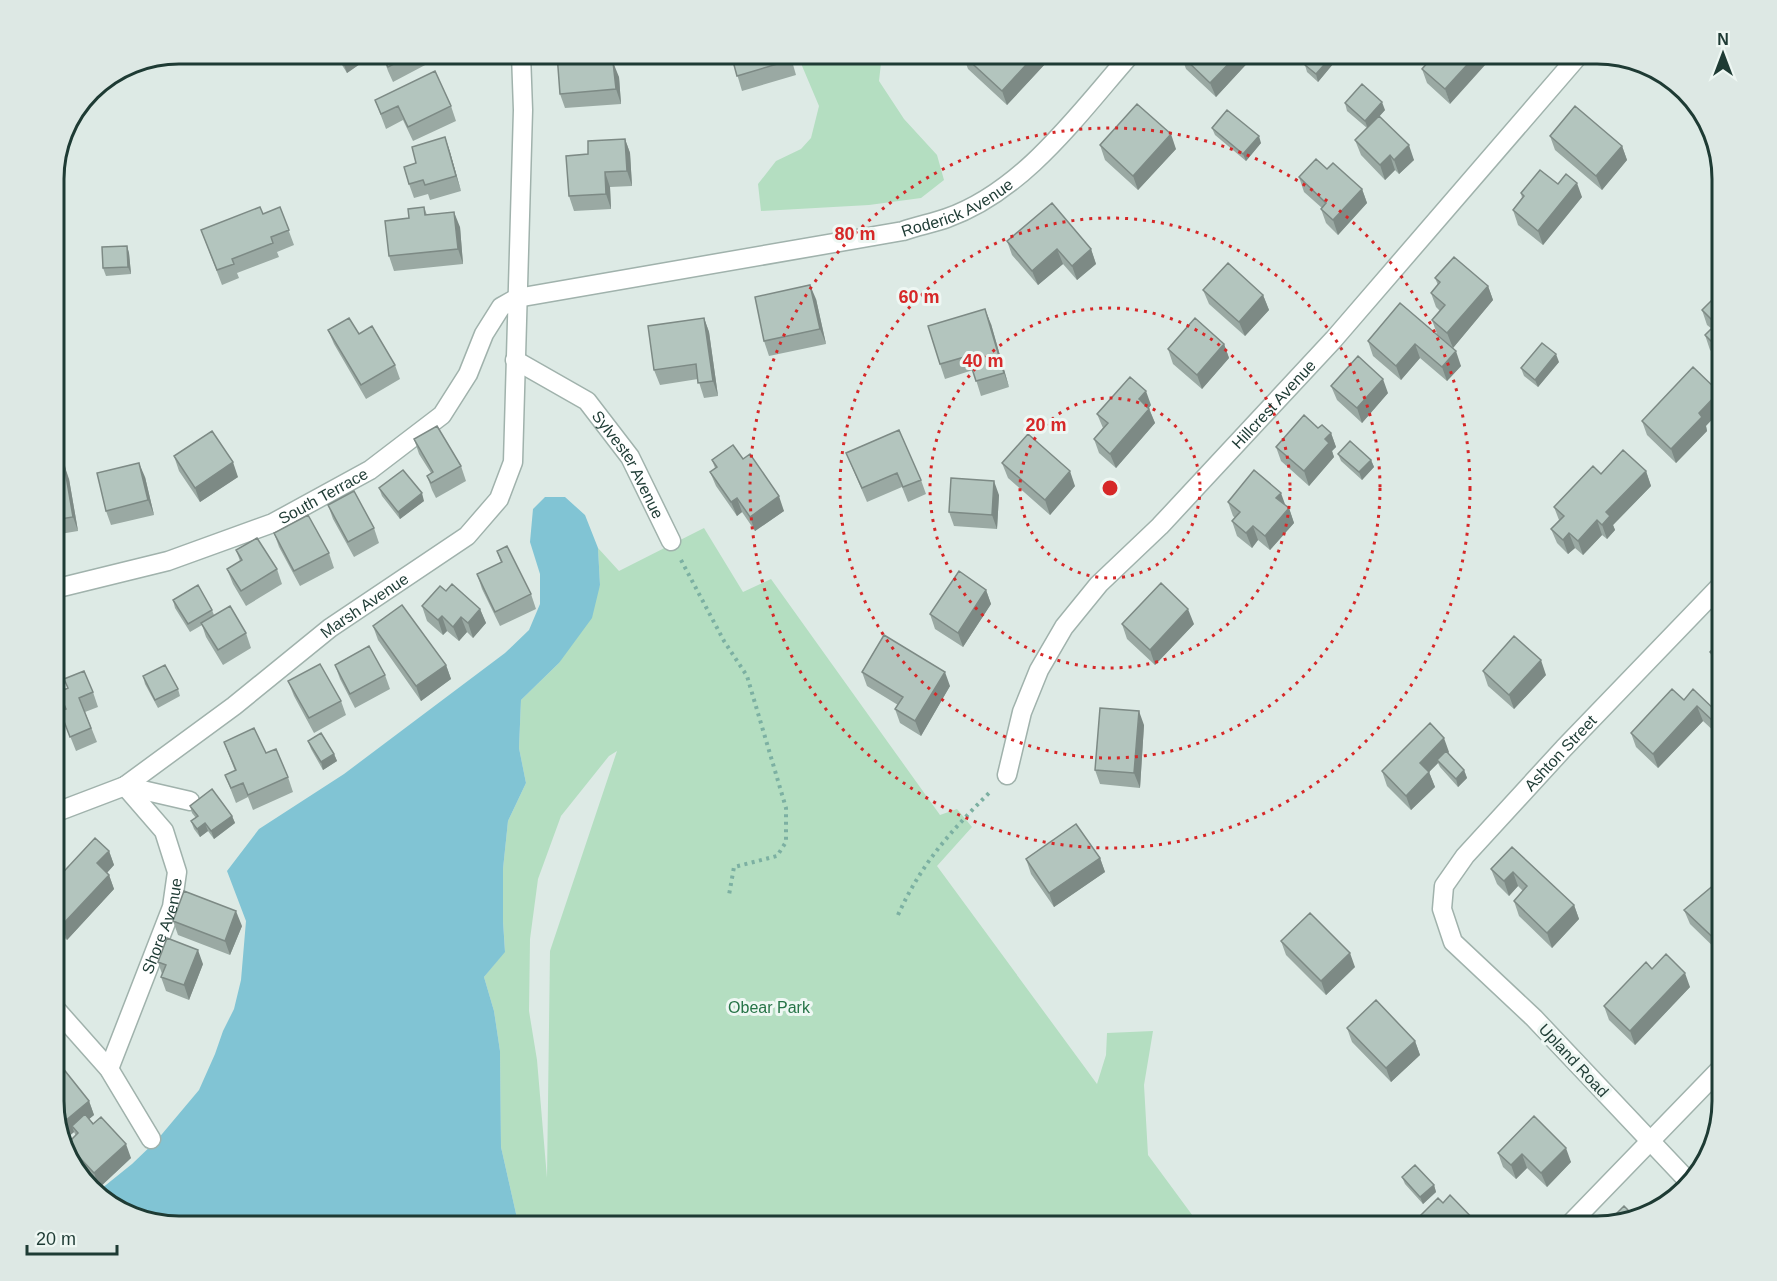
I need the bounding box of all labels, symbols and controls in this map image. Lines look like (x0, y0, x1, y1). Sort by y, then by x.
north arrow (1693, 24, 1753, 84)
text: N (1717, 31, 1729, 48)
street label: Roderick Avenue (899, 175, 1016, 240)
text: 80 m (834, 224, 876, 244)
text: 60 m (898, 287, 940, 307)
text: 40 m (962, 351, 1004, 371)
street label: Hillcrest Avenue (1229, 357, 1319, 452)
street label: Sylvester Avenue (589, 408, 667, 521)
text: 20 m (1025, 415, 1067, 435)
street label: South Terrace (276, 465, 371, 527)
centre of rings (1100, 478, 1120, 498)
street label: Marsh Avenue (317, 570, 412, 641)
street label: Ashton Street (1521, 712, 1600, 794)
street label: Shore Avenue (139, 877, 185, 976)
park label: Obear Park (728, 999, 811, 1016)
street label: Upland Road (1536, 1020, 1612, 1100)
scale bar (27, 1218, 117, 1256)
text: 20 m (36, 1229, 76, 1249)

